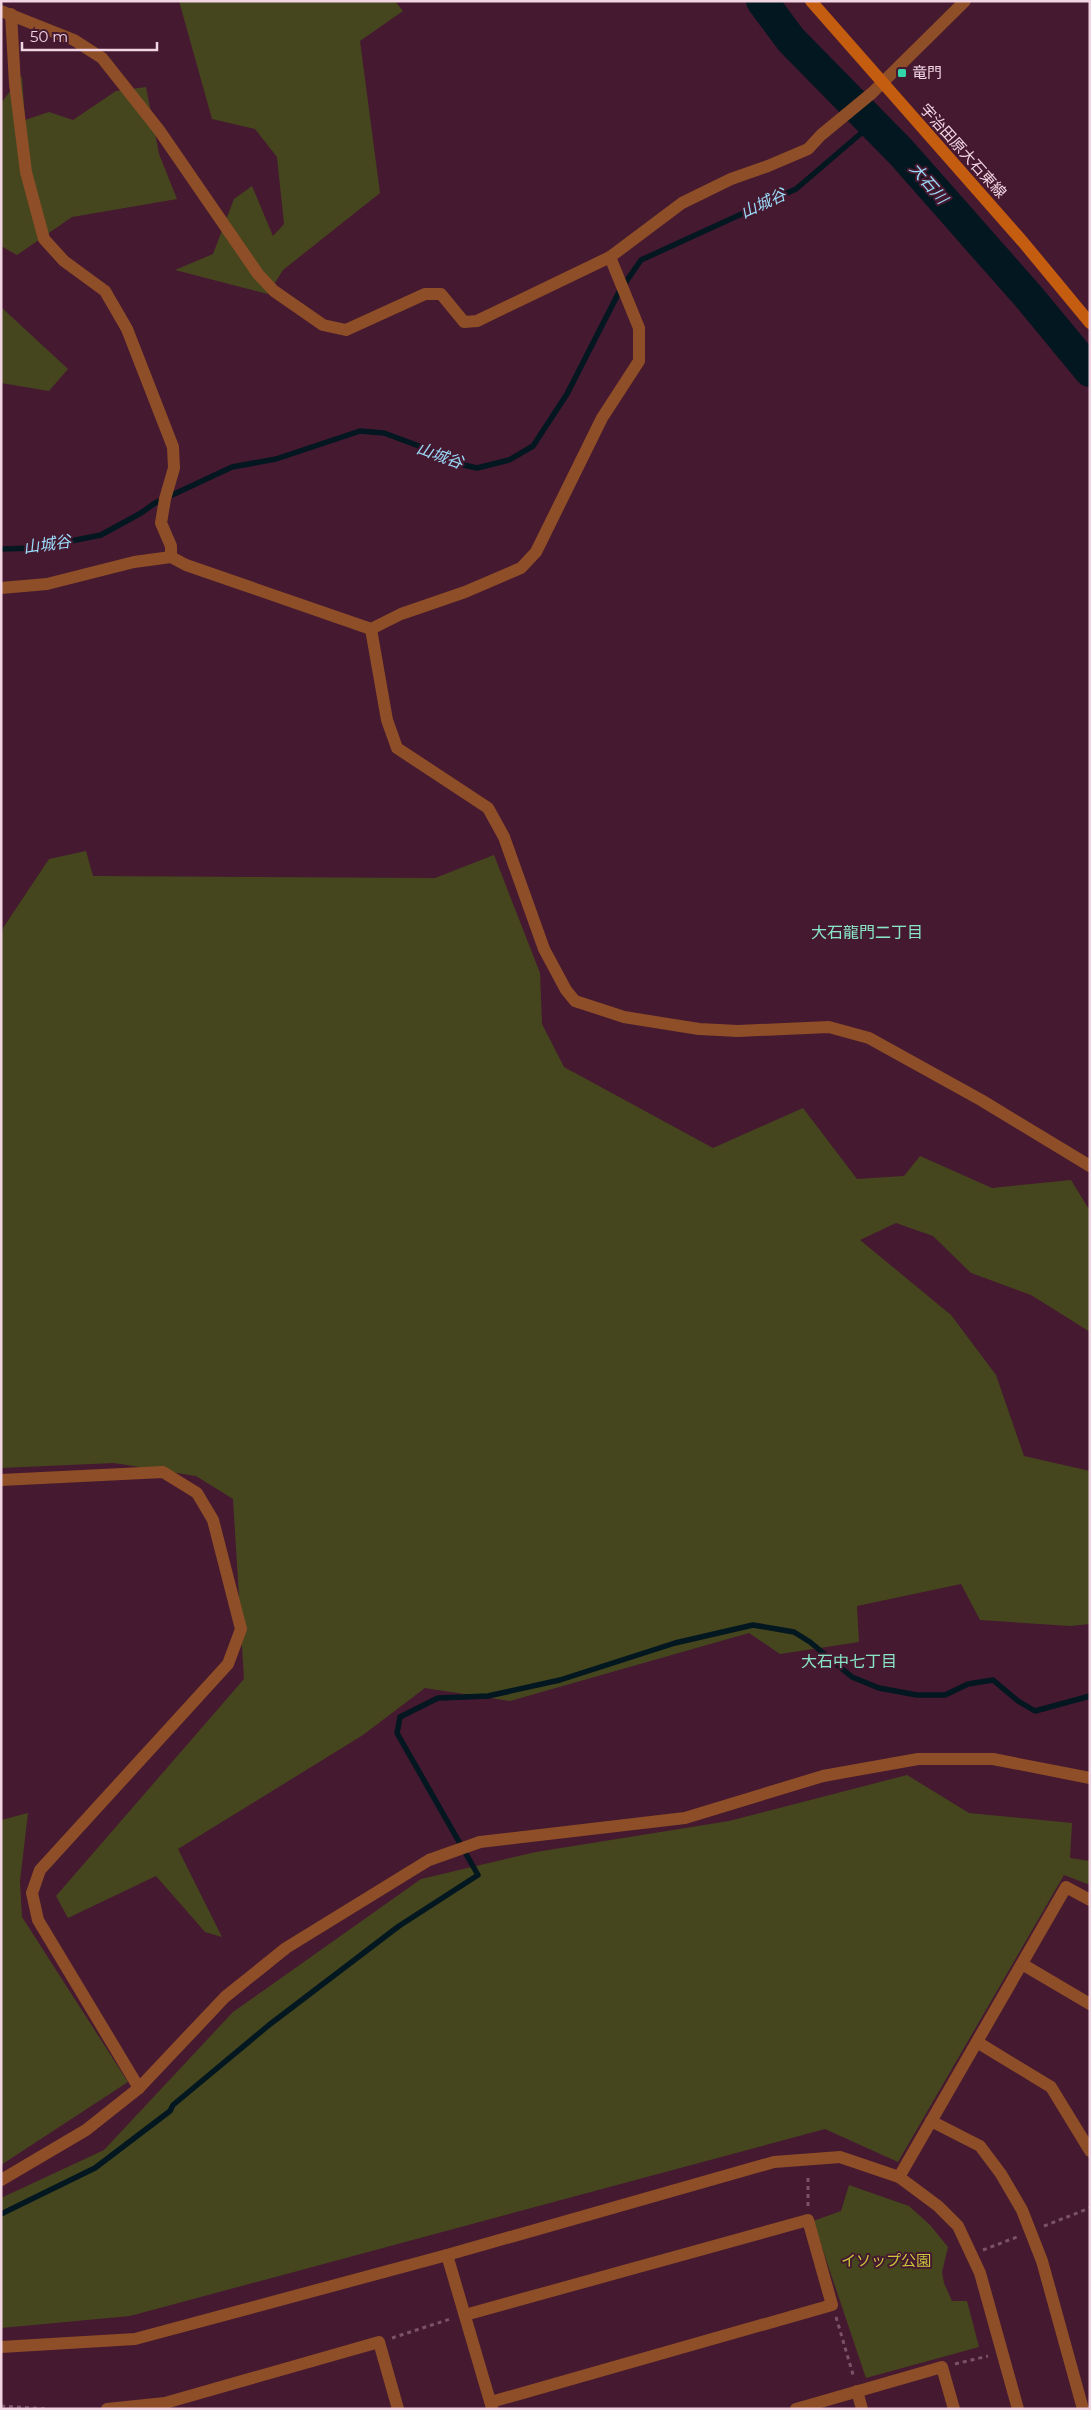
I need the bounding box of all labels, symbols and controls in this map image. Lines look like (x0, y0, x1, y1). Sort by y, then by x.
scale bar (22, 20, 158, 52)
text: 50 m (30, 27, 68, 46)
place label: 竜門 (912, 63, 942, 82)
marker: 竜門 (896, 67, 908, 79)
street label: 宇治田原大石東線 (916, 100, 1011, 202)
water label: 大石川 (906, 159, 953, 209)
water label: 山城谷 (737, 184, 791, 222)
water label: 山城谷 (414, 438, 468, 473)
water label: 山城谷 (22, 531, 74, 557)
district label: 大石龍門二丁目 (811, 923, 923, 942)
district label: 大石中七丁目 (801, 1652, 897, 1671)
park label: イソップ公園 (841, 2251, 931, 2270)

